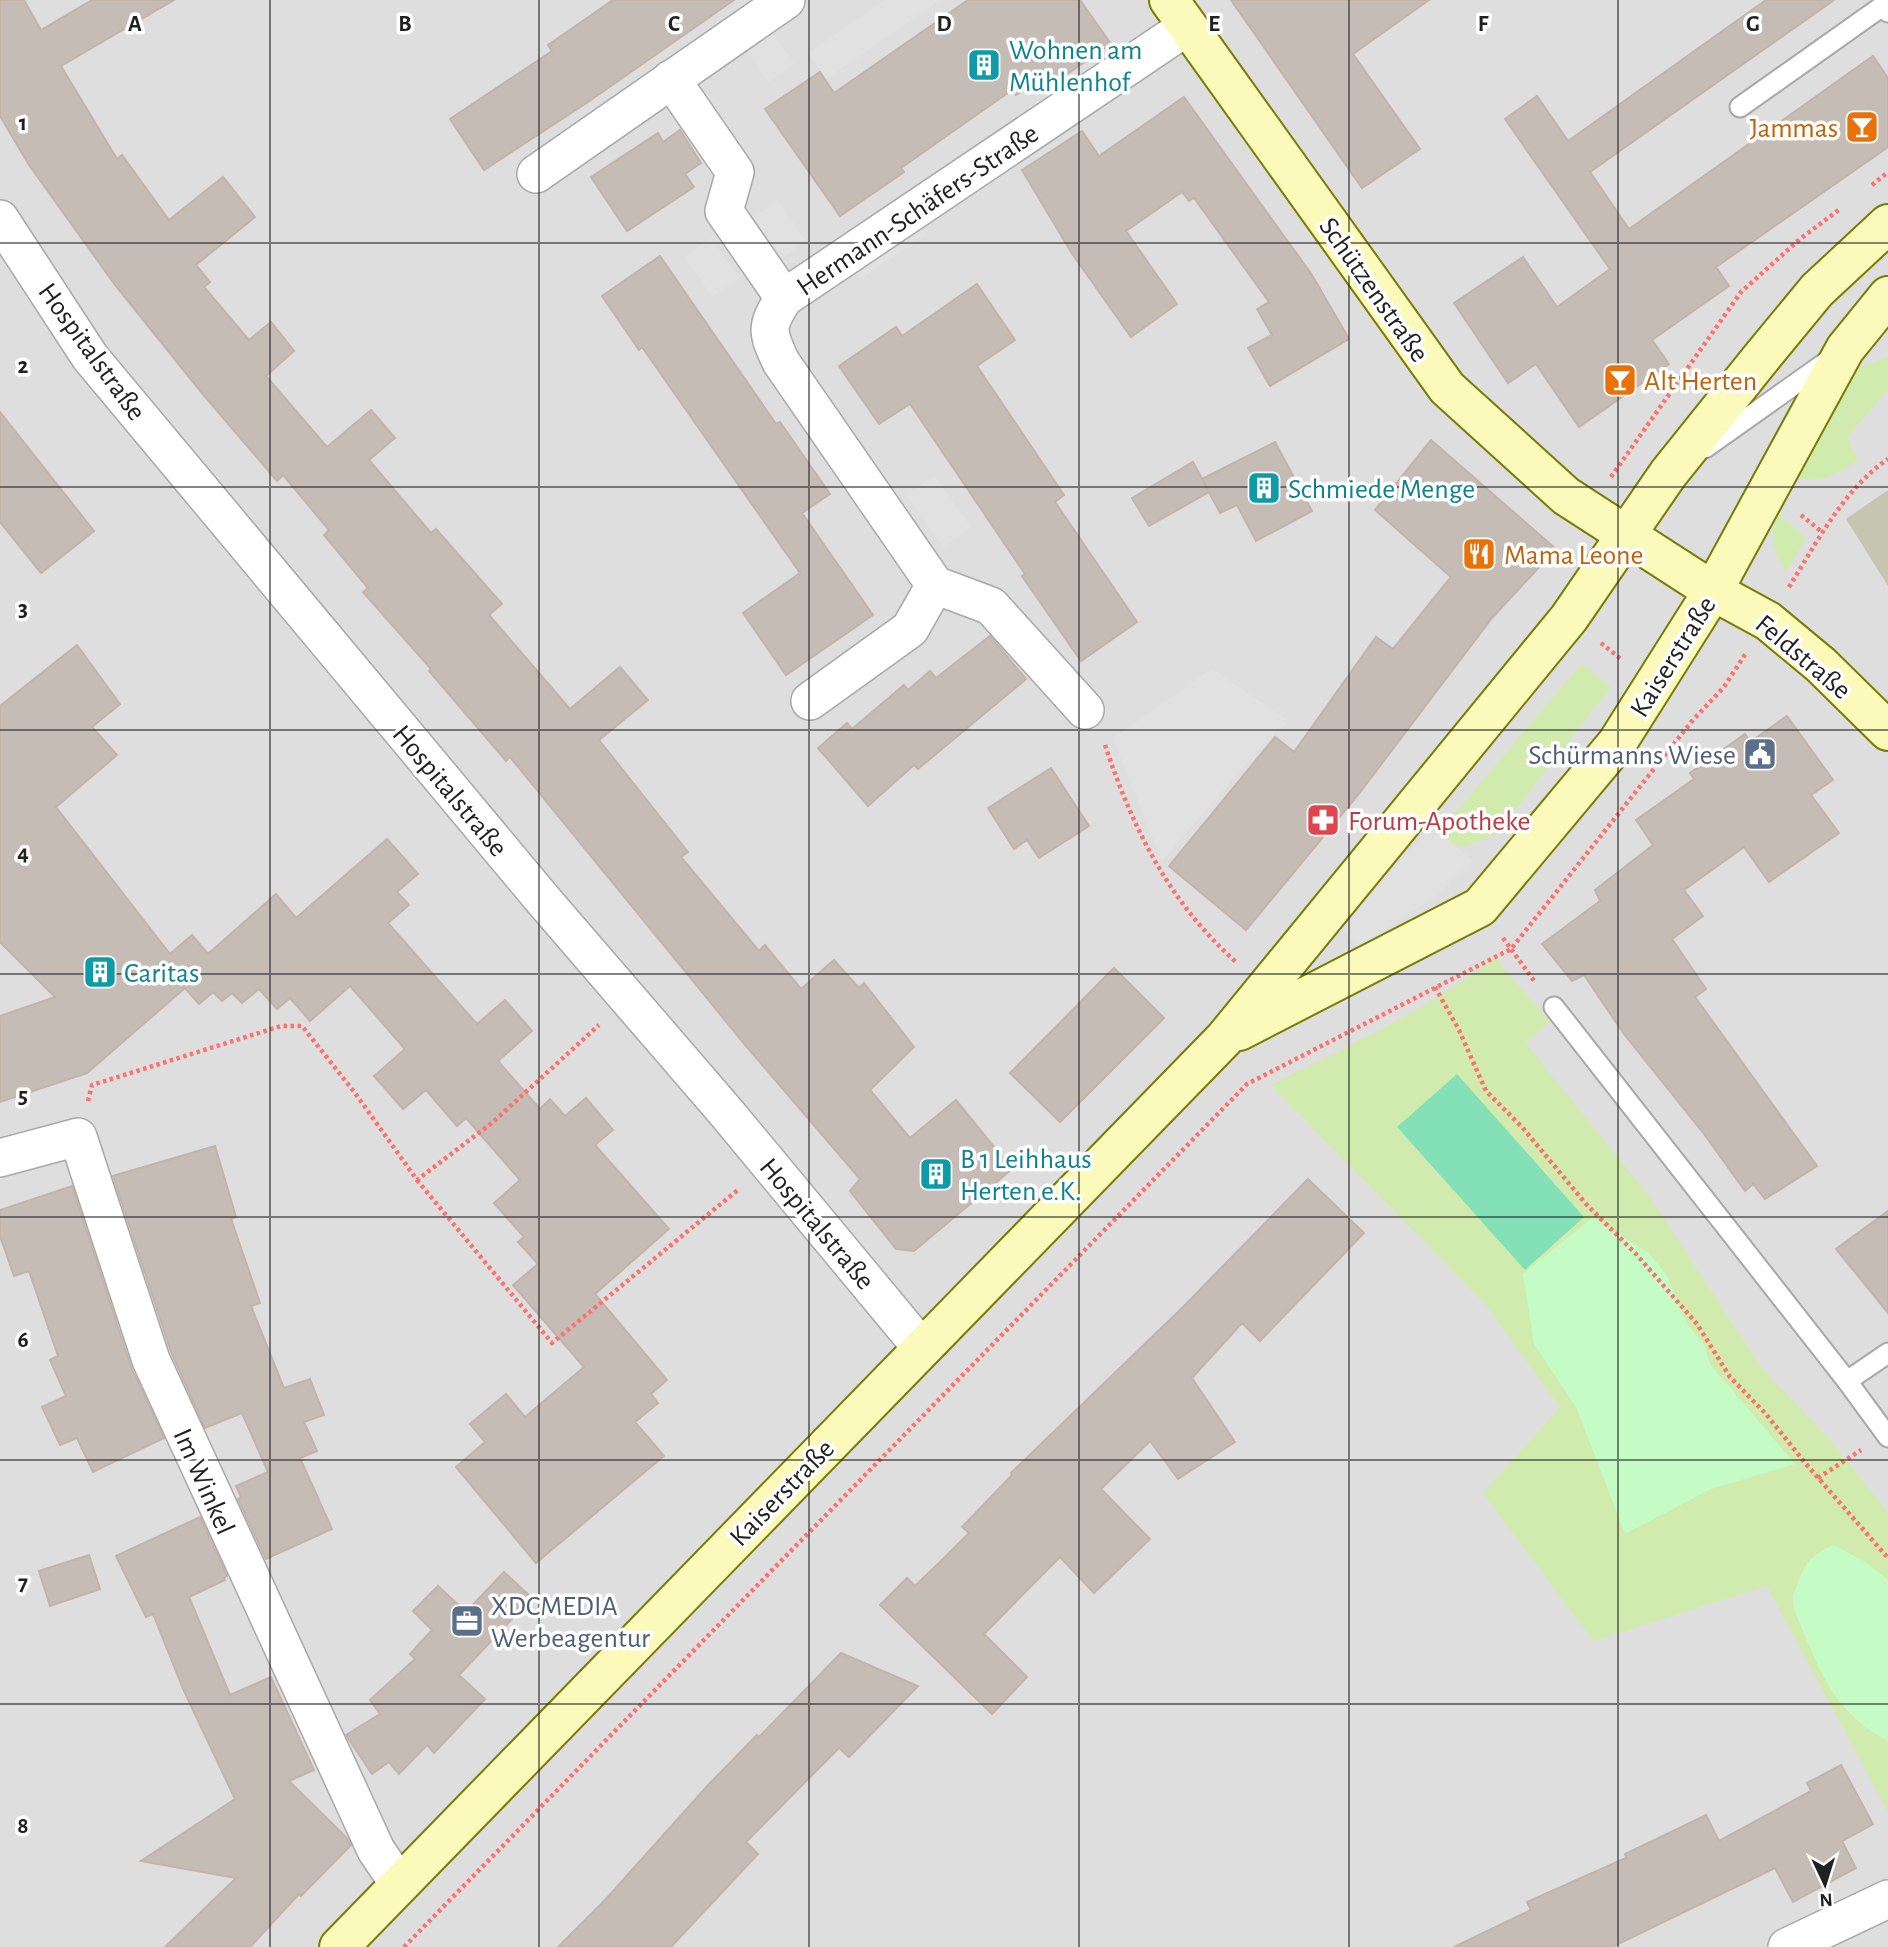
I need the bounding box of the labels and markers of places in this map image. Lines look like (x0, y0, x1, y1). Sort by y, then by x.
place label: Wohnen am Mühlenhof (1009, 37, 1142, 97)
building icon: Wohnen am Mühlenhof (965, 46, 1003, 84)
bar icon: Jammas (1843, 108, 1881, 146)
place label: Jammas (1749, 115, 1838, 143)
bar icon: Alt Herten (1601, 361, 1639, 399)
place label: Alt Herten (1644, 368, 1757, 396)
building icon: Schmiede Menge (1245, 469, 1283, 507)
place label: Schmiede Menge (1288, 476, 1475, 504)
restaurant icon: Mama Leone (1460, 535, 1498, 573)
place label: Mama Leone (1504, 542, 1643, 570)
public building icon: Schürmanns Wiese (1741, 735, 1779, 773)
place label: Schürmanns Wiese (1528, 742, 1736, 770)
pharmacy icon: Forum-Apotheke (1304, 801, 1342, 839)
place label: Forum-Apotheke (1348, 808, 1531, 836)
building icon: Caritas (81, 953, 119, 991)
place label: Caritas (124, 960, 199, 988)
place label: B 1 Leihhaus Herten e.K. (960, 1146, 1092, 1206)
building icon: B 1 Leihhaus Herten e.K. (917, 1155, 955, 1193)
place label: XDCMEDIA Werbeagentur (491, 1593, 650, 1653)
office icon: XDCMEDIA Werbeagentur (448, 1602, 486, 1640)

